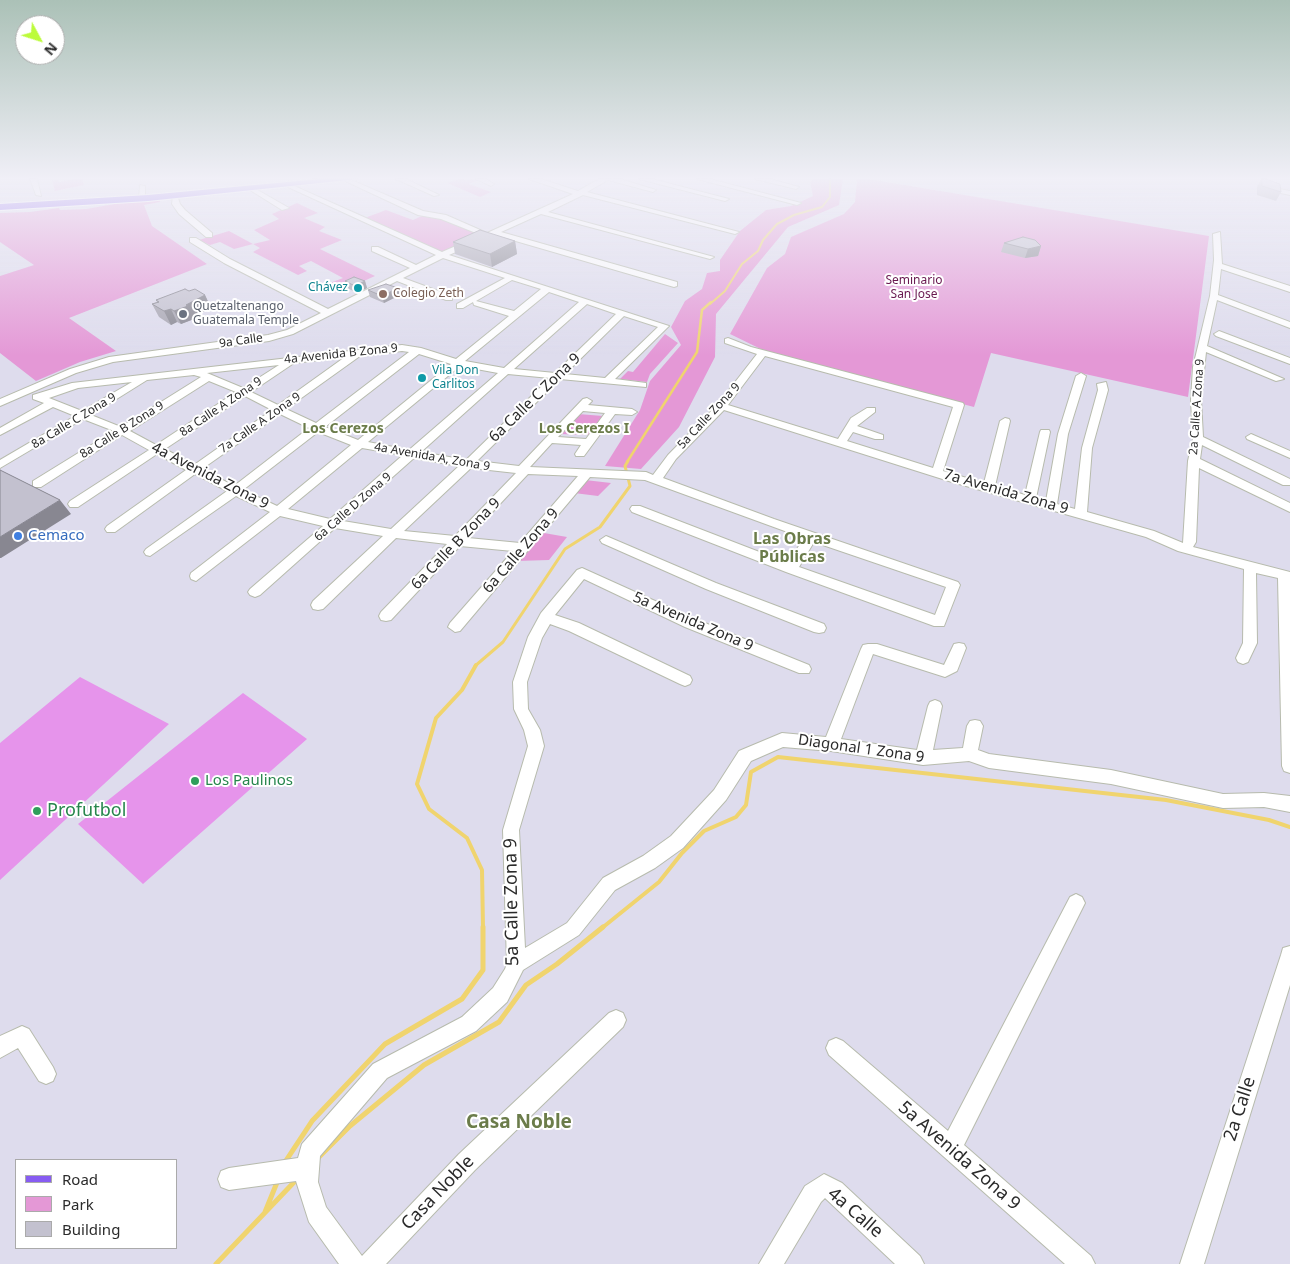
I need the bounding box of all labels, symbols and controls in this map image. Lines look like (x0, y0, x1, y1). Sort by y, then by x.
north arrow (15, 15, 65, 65)
text: N (40, 39, 62, 60)
park label: Seminario San Jose (885, 274, 943, 302)
place label: Chávez (308, 281, 348, 295)
marker: Chávez (352, 282, 364, 294)
place label: Colegio Zeth (393, 287, 464, 301)
marker: Colegio Zeth (377, 288, 389, 300)
place label: Quetzaltenango Guatemala Temple (193, 300, 299, 328)
marker: Quetzaltenango Guatemala Temple (177, 308, 189, 320)
street label: 9a Calle (218, 331, 264, 351)
street label: 4a Avenida B Zona 9 (283, 341, 399, 367)
street label: 6a Calle C Zona 9 (486, 350, 584, 446)
street label: 2a Calle A Zona 9 (1186, 359, 1208, 455)
place label: Vila Don Carlitos (432, 364, 479, 392)
marker: Vila Don Carlitos (416, 372, 428, 384)
street label: 8a Calle A Zona 9 (177, 374, 265, 440)
street label: 5a Calle Zona 9 (675, 380, 743, 452)
street label: 8a Calle C Zona 9 (29, 390, 119, 452)
street label: 7a Calle A Zona 9 (216, 390, 304, 456)
street label: 8a Calle B Zona 9 (77, 398, 167, 462)
district label: Los Cerezos (302, 421, 384, 437)
district label: Los Cerezos I (539, 421, 629, 437)
street label: 4a Avenida Zona 9 (148, 439, 272, 513)
street label: 4a Avenida A, Zona 9 (373, 440, 491, 474)
street label: 7a Avenida Zona 9 (941, 466, 1071, 518)
street label: 6a Calle D Zona 9 (312, 470, 394, 544)
street label: 6a Calle B Zona 9 (408, 494, 504, 594)
street label: 6a Calle Zona 9 (479, 505, 563, 597)
place label: Cemaco (28, 527, 85, 545)
district label: Las Obras Públicas (753, 529, 831, 567)
marker: Cemaco (12, 530, 24, 542)
street label: 5a Avenida Zona 9 (630, 589, 756, 655)
street label: Diagonal 1 Zona 9 (797, 731, 925, 767)
place label: Los Paulinos (205, 772, 293, 790)
marker: Los Paulinos (189, 775, 201, 787)
place label: Profutbol (47, 800, 126, 822)
marker: Profutbol (31, 805, 43, 817)
street label: 5a Calle Zona 9 (500, 838, 524, 966)
street label: 2a Calle (1220, 1074, 1260, 1144)
street label: 5a Avenida Zona 9 (893, 1097, 1025, 1215)
district label: Casa Noble (466, 1112, 572, 1134)
street label: Casa Noble (397, 1151, 479, 1235)
legend (15, 1159, 178, 1249)
text: Road (62, 1169, 98, 1189)
street label: 4a Calle (823, 1183, 887, 1243)
text: Park (62, 1194, 94, 1214)
text: Building (62, 1219, 120, 1239)

